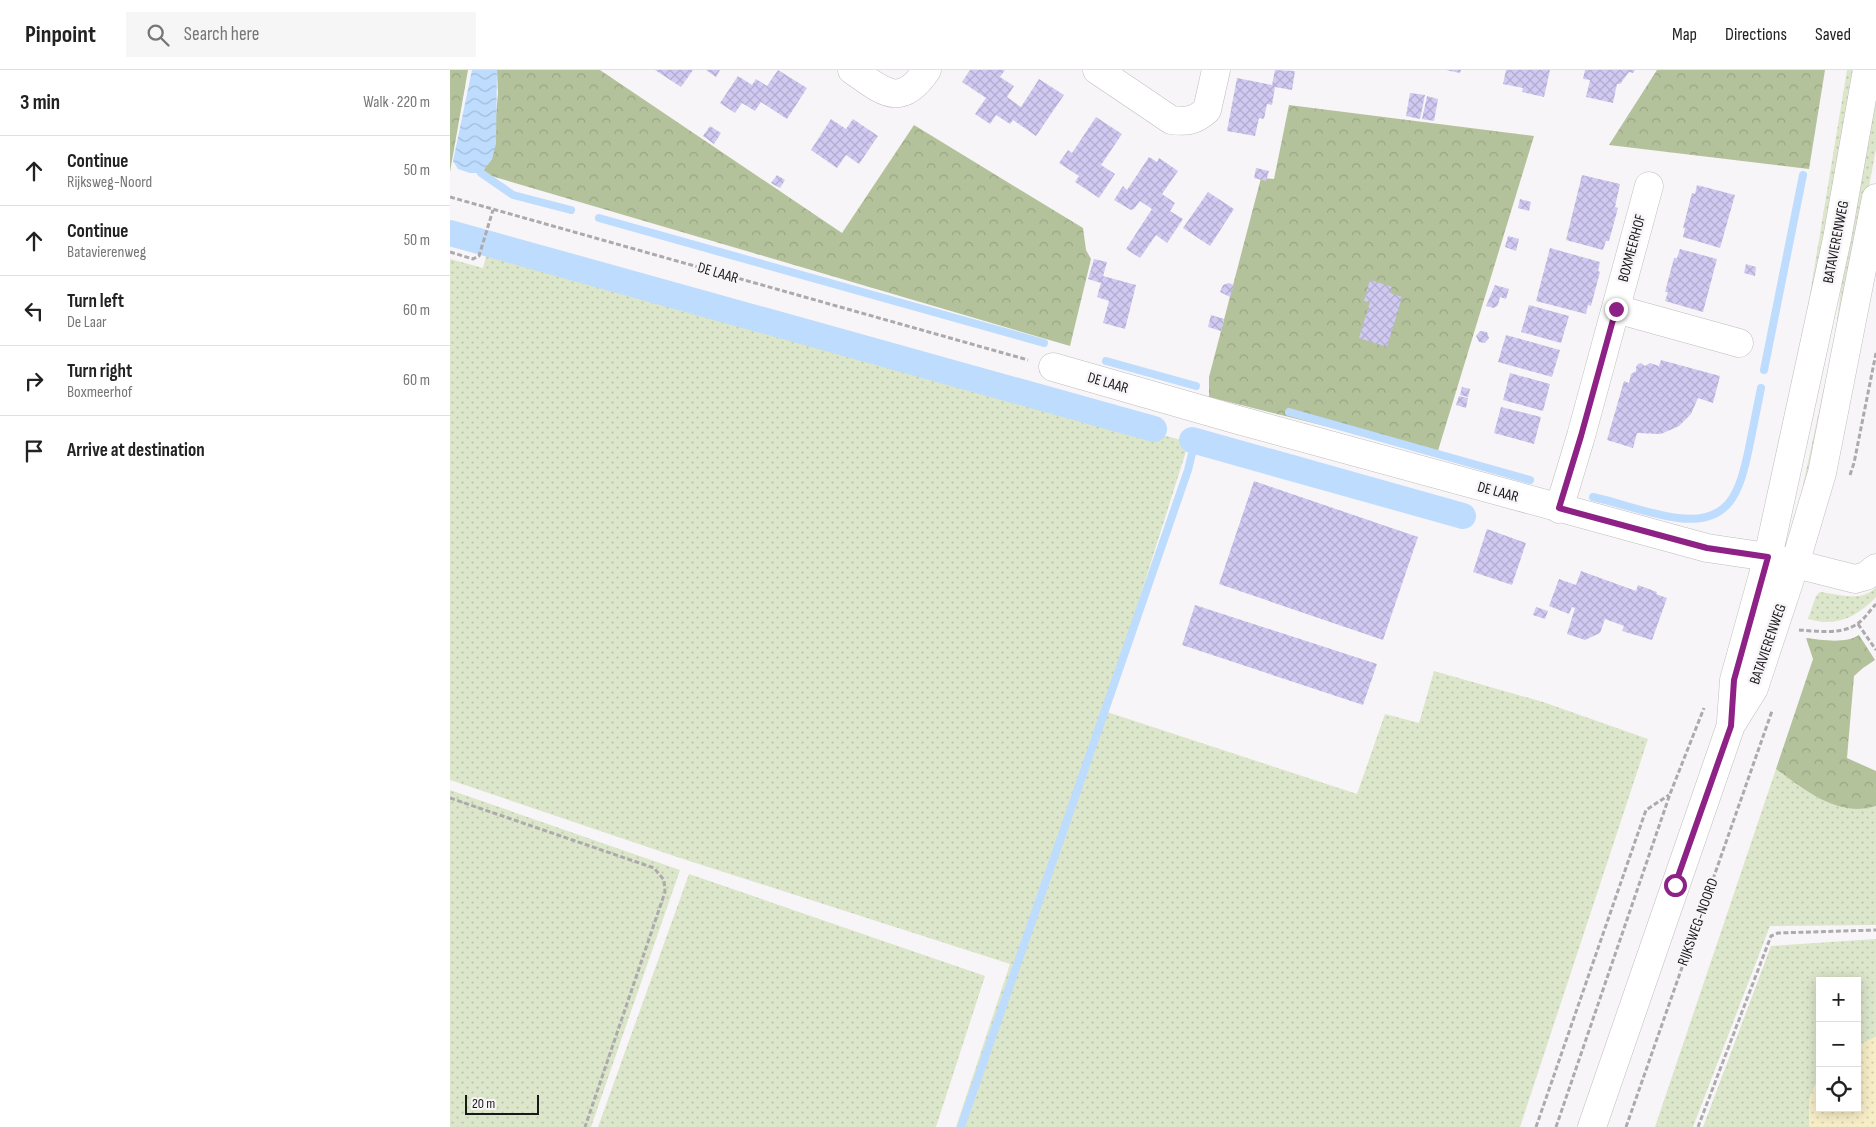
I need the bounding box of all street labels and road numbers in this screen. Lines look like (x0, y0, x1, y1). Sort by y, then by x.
street label: BATAVIERENWEG (1819, 199, 1853, 285)
street label: BOXMEERHOF (1614, 212, 1650, 284)
street label: DE LAAR (695, 258, 741, 288)
street label: DE LAAR (1085, 368, 1131, 398)
street label: DE LAAR (1475, 477, 1521, 507)
street label: BATAVIERENWEG (1745, 601, 1791, 687)
street label: RIJKSWEG-NOORD (1673, 876, 1723, 968)

